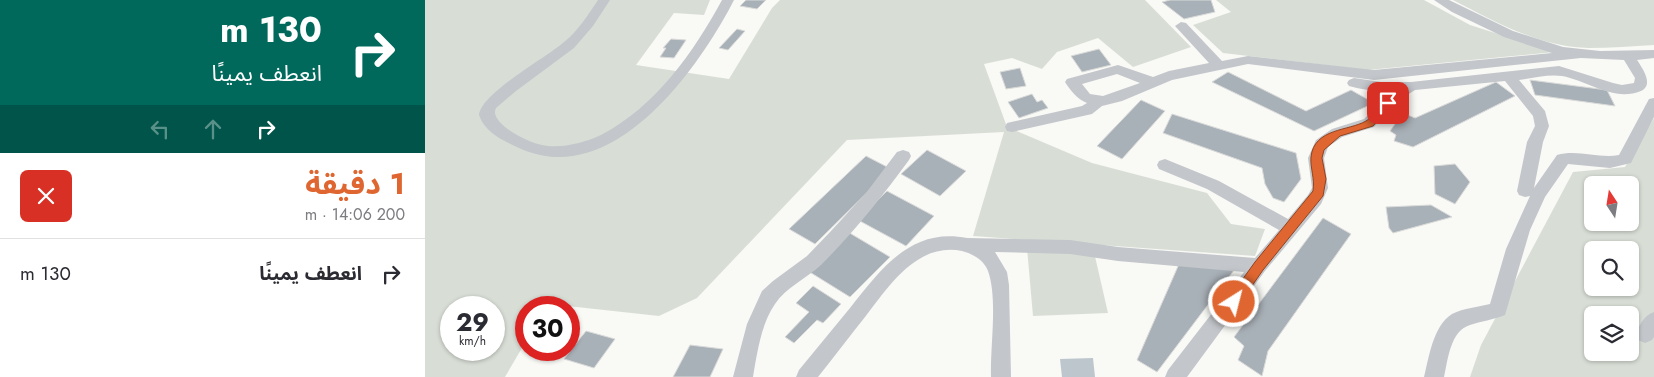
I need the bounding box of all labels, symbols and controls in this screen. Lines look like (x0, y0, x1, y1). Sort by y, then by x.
text: 130 m (220, 5, 322, 55)
icon: right (340, 20, 405, 85)
text: انعطف يمينًا (212, 57, 322, 89)
pin (1367, 82, 1409, 124)
icon: arrive (1374, 89, 1402, 117)
icon: left (146, 115, 174, 143)
icon: ahead (199, 115, 227, 143)
icon: right (252, 115, 280, 143)
text: 1 دقيقة (305, 162, 405, 205)
button: close (20, 170, 72, 222)
north arrow (1584, 176, 1639, 231)
map controls (1584, 176, 1639, 361)
text: 200 m · 14:06 (305, 203, 405, 226)
button: search (1584, 241, 1639, 296)
text: 130 m (20, 260, 71, 287)
text: انعطف يمينًا (259, 260, 362, 287)
icon: right (377, 260, 405, 288)
position arrow (1207, 275, 1259, 327)
speed limit sign: 30 (515, 296, 580, 361)
text: 29 (456, 304, 489, 340)
button: layers (1584, 306, 1639, 361)
text: km/h (459, 332, 486, 350)

